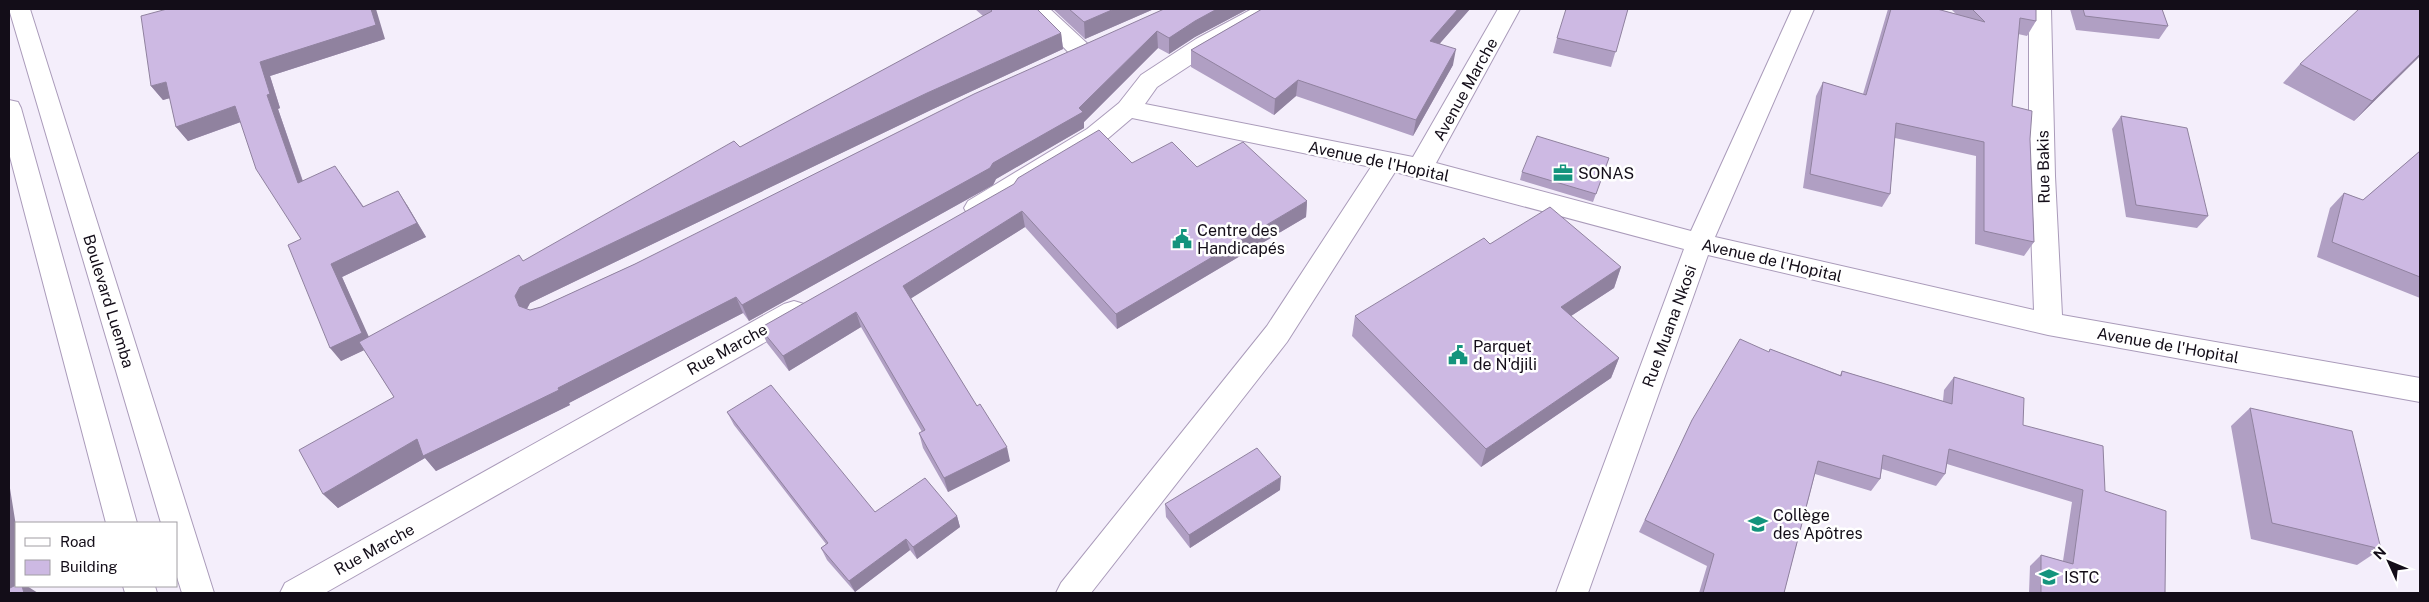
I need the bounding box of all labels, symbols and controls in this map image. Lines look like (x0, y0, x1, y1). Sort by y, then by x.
street label: Avenue Marche (1429, 34, 1502, 144)
street label: Rue Bakis (2033, 130, 2054, 204)
street label: Avenue de l'Hopital (1307, 137, 1451, 186)
office icon: SONAS (1552, 162, 1574, 184)
place label: SONAS (1578, 164, 1634, 183)
place label: Centre des Handicapés (1197, 221, 1285, 258)
public building icon: Centre des Handicapés (1171, 228, 1193, 250)
street label: Boulevard Luemba (79, 232, 138, 370)
street label: Avenue de l'Hopital (1700, 235, 1844, 286)
street label: Rue Muana Nkosi (1639, 262, 1700, 390)
street label: Rue Marche (684, 320, 771, 379)
street label: Avenue de l'Hopital (2096, 324, 2240, 367)
place label: Parquet de N'djili (1473, 337, 1537, 374)
public building icon: Parquet de N'djili (1447, 344, 1469, 366)
place label: Collège des Apôtres (1773, 506, 1863, 543)
school or university icon: Collège des Apôtres (1747, 513, 1769, 535)
street label: Rue Marche (331, 520, 418, 579)
legend (15, 522, 178, 587)
text: Road (60, 533, 96, 550)
north arrow (2364, 537, 2414, 587)
text: N (2370, 543, 2389, 562)
text: Building (60, 558, 118, 575)
school or university icon: ISTC (2038, 566, 2060, 588)
place label: ISTC (2064, 568, 2099, 587)

